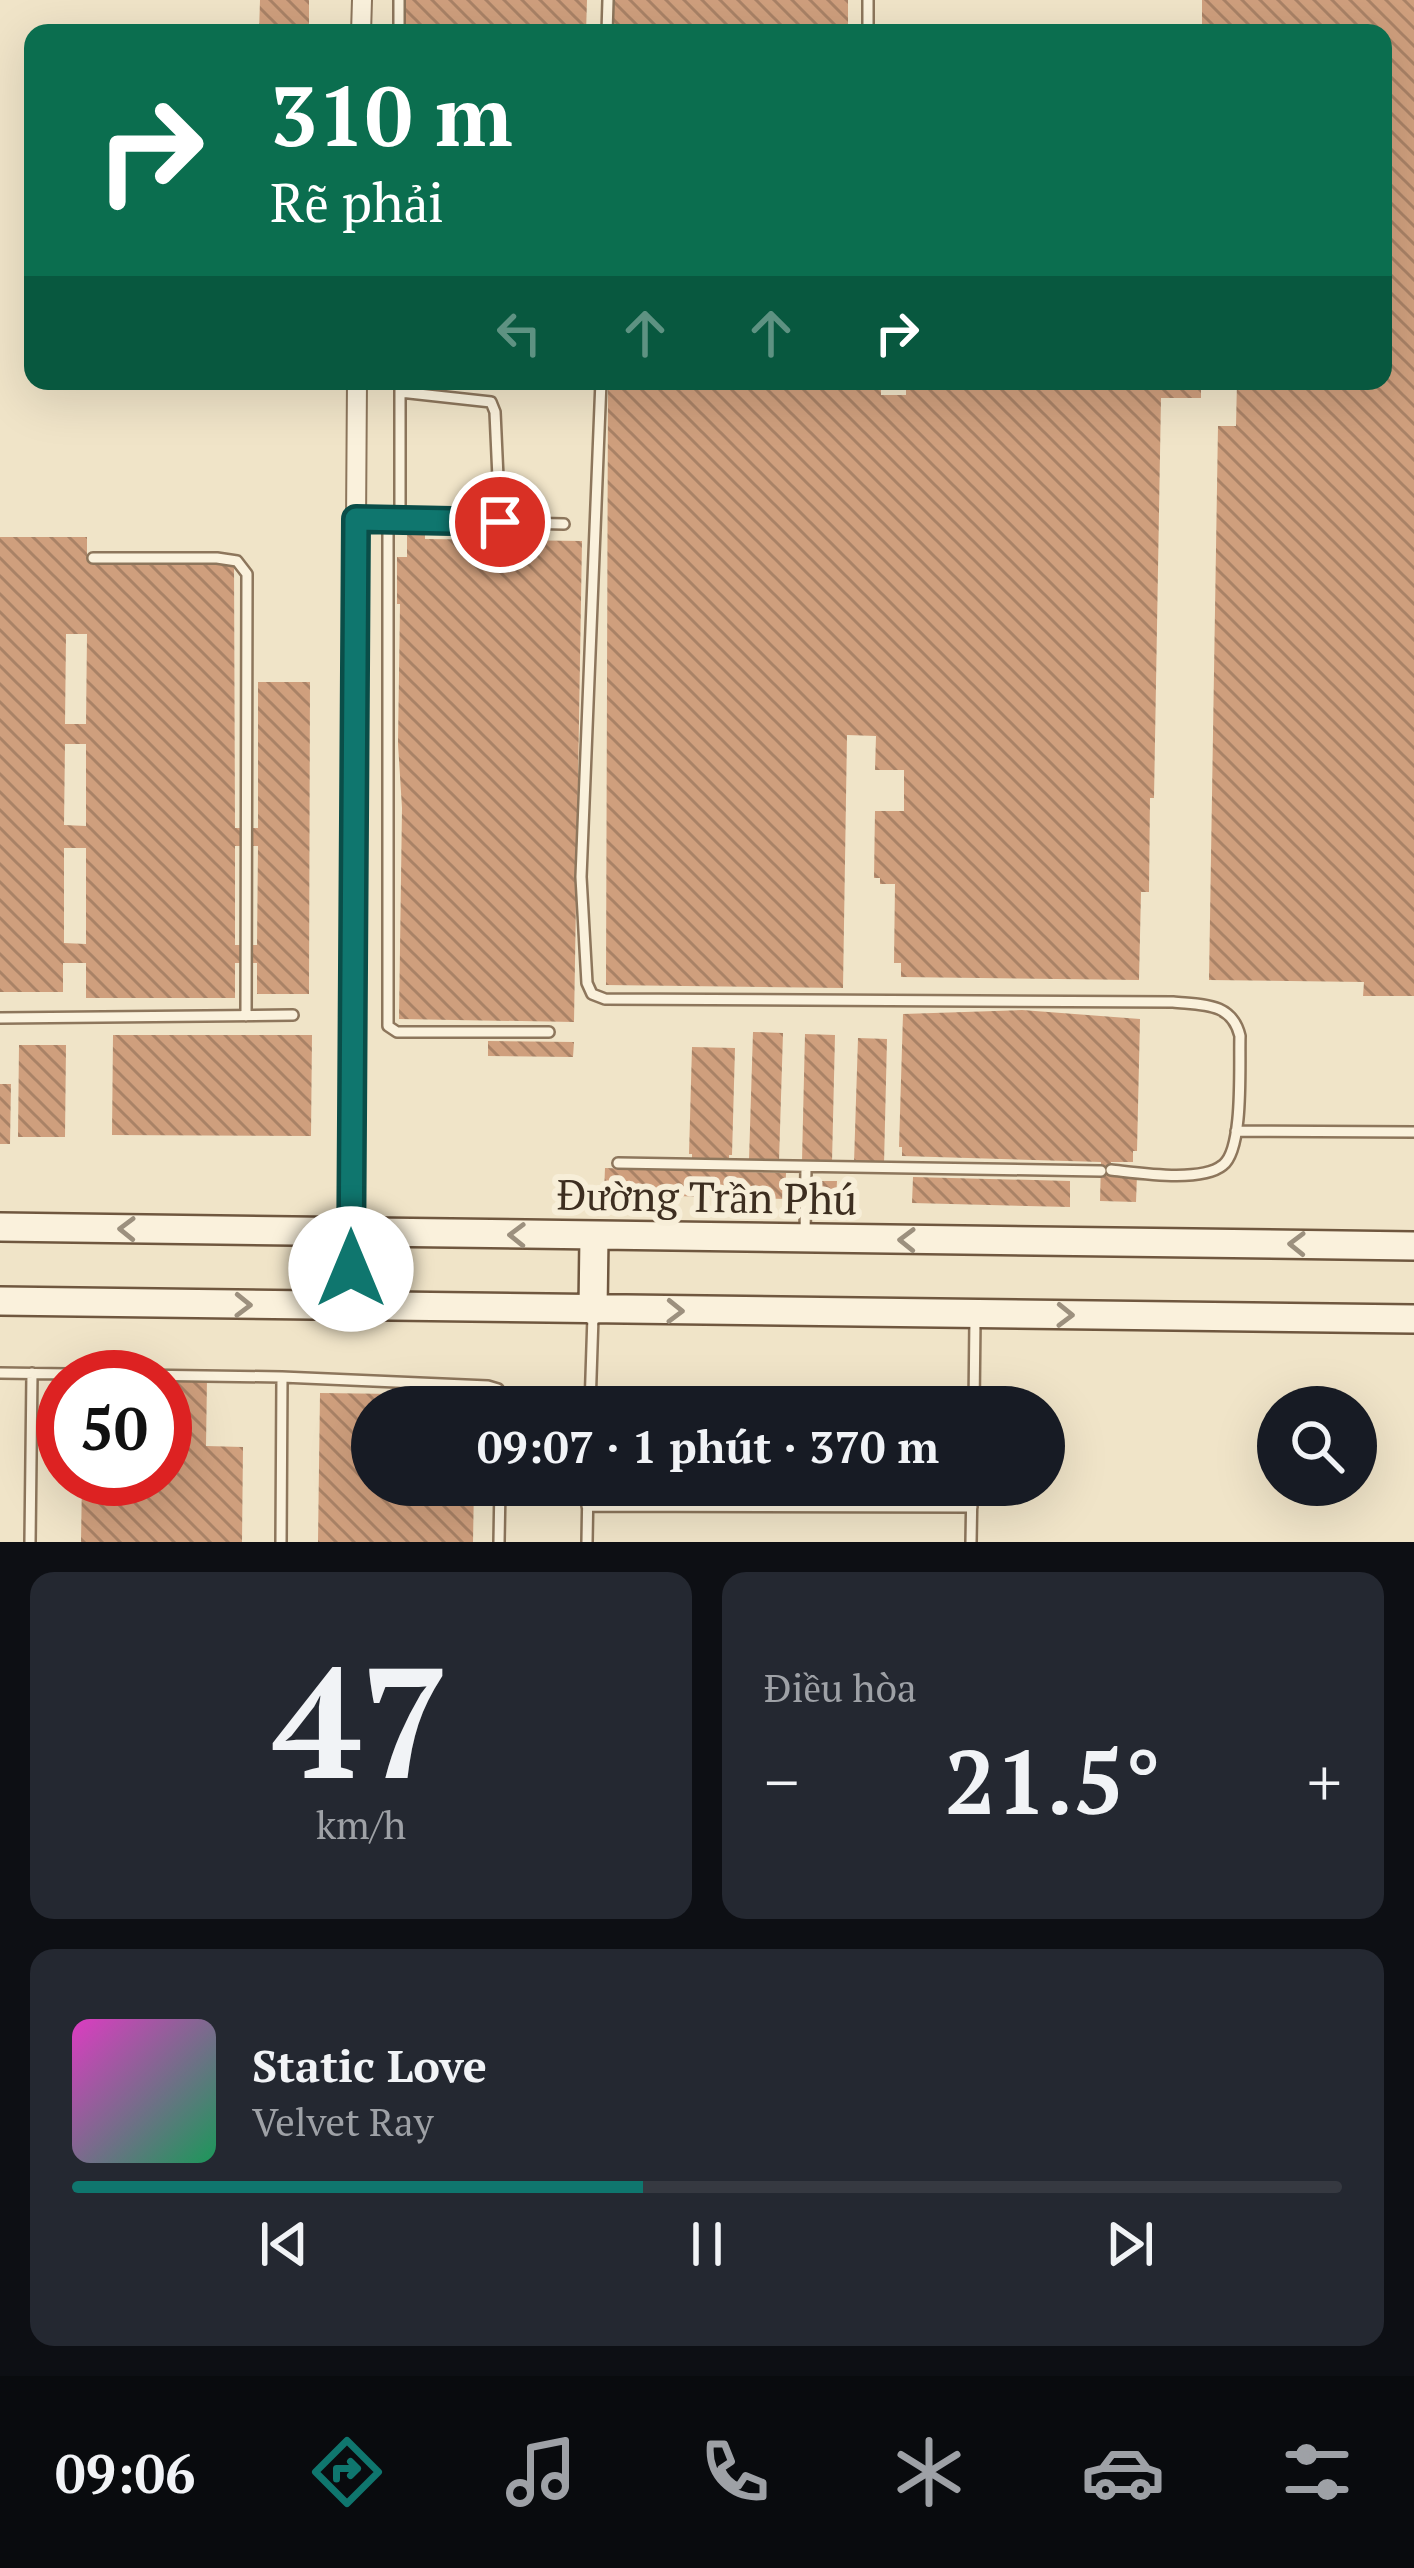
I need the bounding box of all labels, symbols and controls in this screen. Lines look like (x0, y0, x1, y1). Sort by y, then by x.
text: 310 m (270, 59, 513, 170)
icon: right (72, 72, 228, 228)
text: Rẽ phải (270, 166, 444, 237)
icon: left (486, 300, 552, 366)
icon: ahead (612, 300, 678, 366)
icon: ahead (738, 300, 804, 366)
icon: right (864, 300, 930, 366)
pin (449, 471, 551, 573)
icon: arrive (467, 489, 533, 555)
street label: Đường Trần Phú (556, 1165, 858, 1227)
position arrow (288, 1206, 414, 1332)
one-way arrow (117, 1217, 136, 1243)
one-way arrow (507, 1223, 526, 1249)
one-way arrow (897, 1227, 915, 1253)
one-way arrow (1287, 1232, 1306, 1258)
one-way arrow (234, 1291, 253, 1317)
one-way arrow (666, 1297, 685, 1323)
one-way arrow (1057, 1302, 1075, 1328)
speed limit sign: 50 (36, 1350, 192, 1506)
map controls (1257, 1386, 1377, 1506)
button: search (1257, 1386, 1377, 1506)
text: 09:07 · 1 phút · 370 m (477, 1416, 939, 1476)
text: 47 (273, 1616, 449, 1823)
text: Điều hòa (764, 1661, 917, 1713)
text: 21.5° (945, 1720, 1161, 1840)
text: − (764, 1737, 799, 1825)
text: + (1307, 1737, 1342, 1825)
text: km/h (316, 1798, 406, 1850)
text: Static Love (252, 2035, 487, 2095)
text: Velvet Ray (252, 2095, 433, 2147)
icon: previous (251, 2211, 317, 2277)
icon: pause (674, 2211, 740, 2277)
icon: next (1097, 2211, 1163, 2277)
icon: directions (305, 2430, 389, 2514)
icon: music (499, 2430, 583, 2514)
icon: phone (693, 2430, 777, 2514)
icon: climate (887, 2430, 971, 2514)
icon: car (1081, 2430, 1165, 2514)
icon: filters (1275, 2430, 1359, 2514)
text: 09:06 (55, 2437, 196, 2508)

